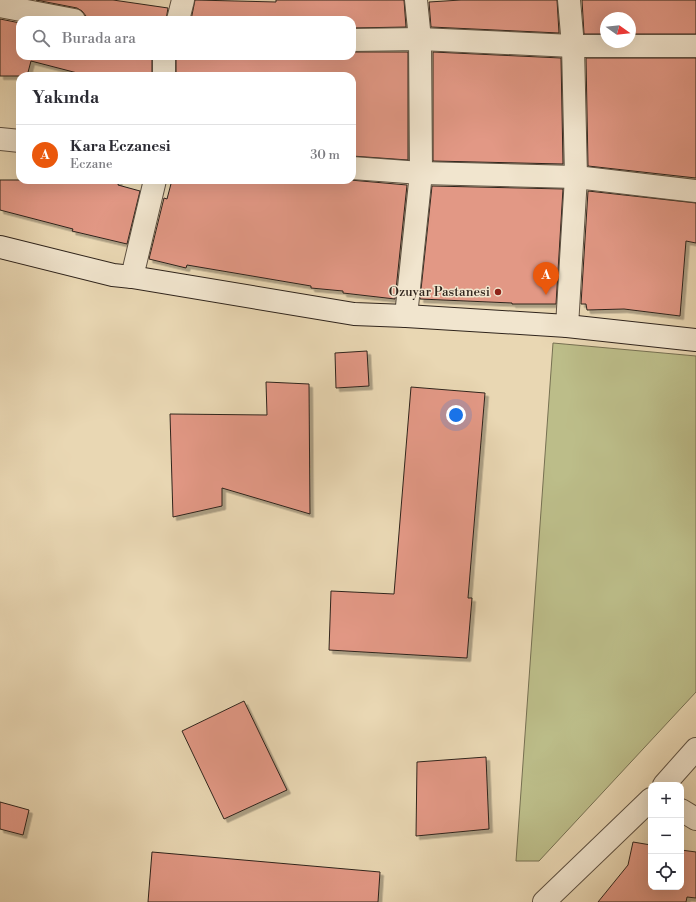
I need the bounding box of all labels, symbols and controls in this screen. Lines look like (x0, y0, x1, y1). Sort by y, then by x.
north arrow (600, 12, 636, 48)
search box (16, 16, 356, 60)
icon: search (30, 27, 52, 49)
text: Burada ara (62, 29, 136, 48)
text: Yakında (32, 87, 99, 109)
text: Kara Eczanesi (70, 137, 171, 156)
text: A (40, 147, 50, 163)
text: 30 m (310, 147, 340, 163)
text: Eczane (70, 156, 113, 172)
pin: A (533, 262, 559, 295)
place label: Ozuyar Pastanesi (389, 284, 490, 300)
marker: Ozuyar Pastanesi (493, 287, 503, 297)
your location (446, 405, 466, 425)
map controls (648, 782, 684, 890)
button: + (648, 782, 684, 818)
button: − (648, 818, 684, 854)
button: locate (648, 854, 684, 890)

